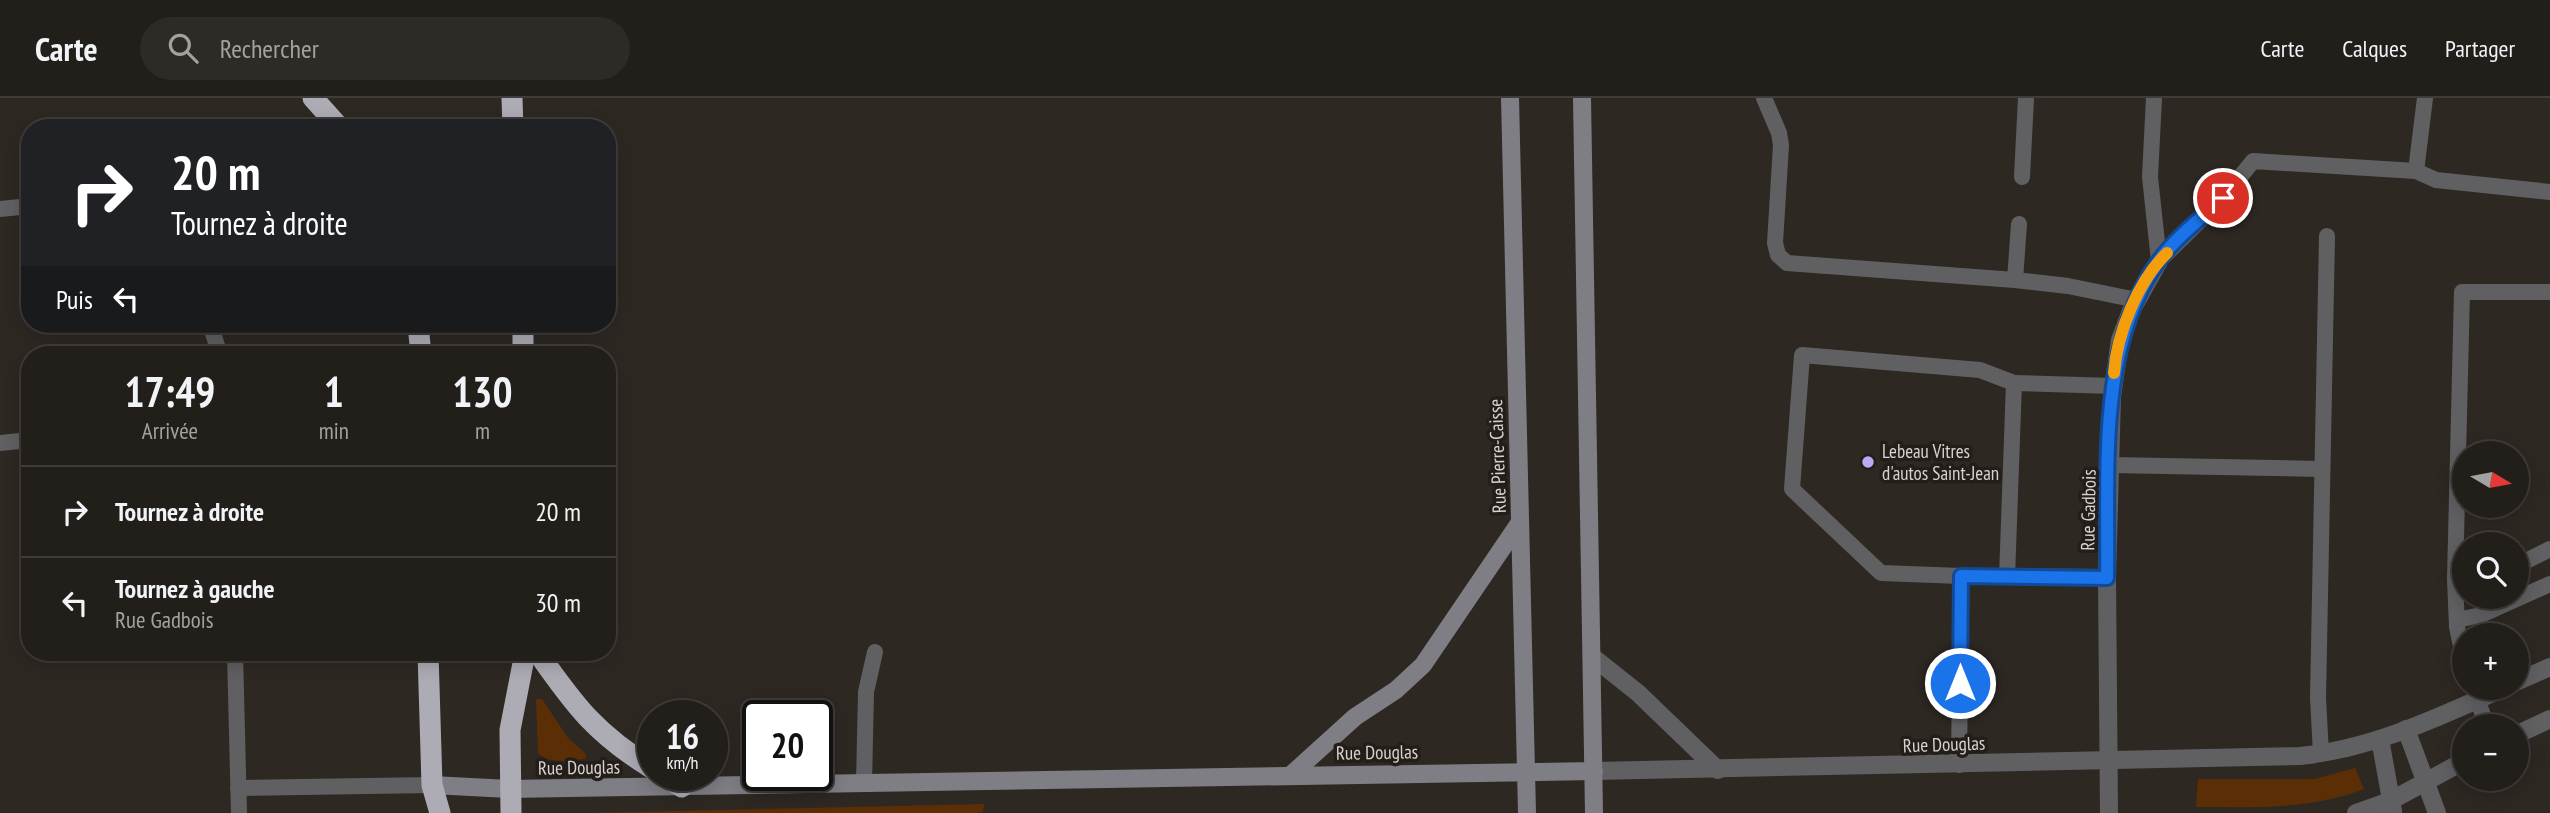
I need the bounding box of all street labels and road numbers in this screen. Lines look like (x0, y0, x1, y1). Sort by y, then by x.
street label: Rue Pierre-Caisse (1483, 398, 1511, 514)
street label: Rue Gadbois (2075, 469, 2101, 551)
street label: Rue Douglas (1902, 731, 1986, 757)
street label: Rue Douglas (1336, 739, 1418, 765)
street label: Rue Douglas (538, 754, 620, 780)

